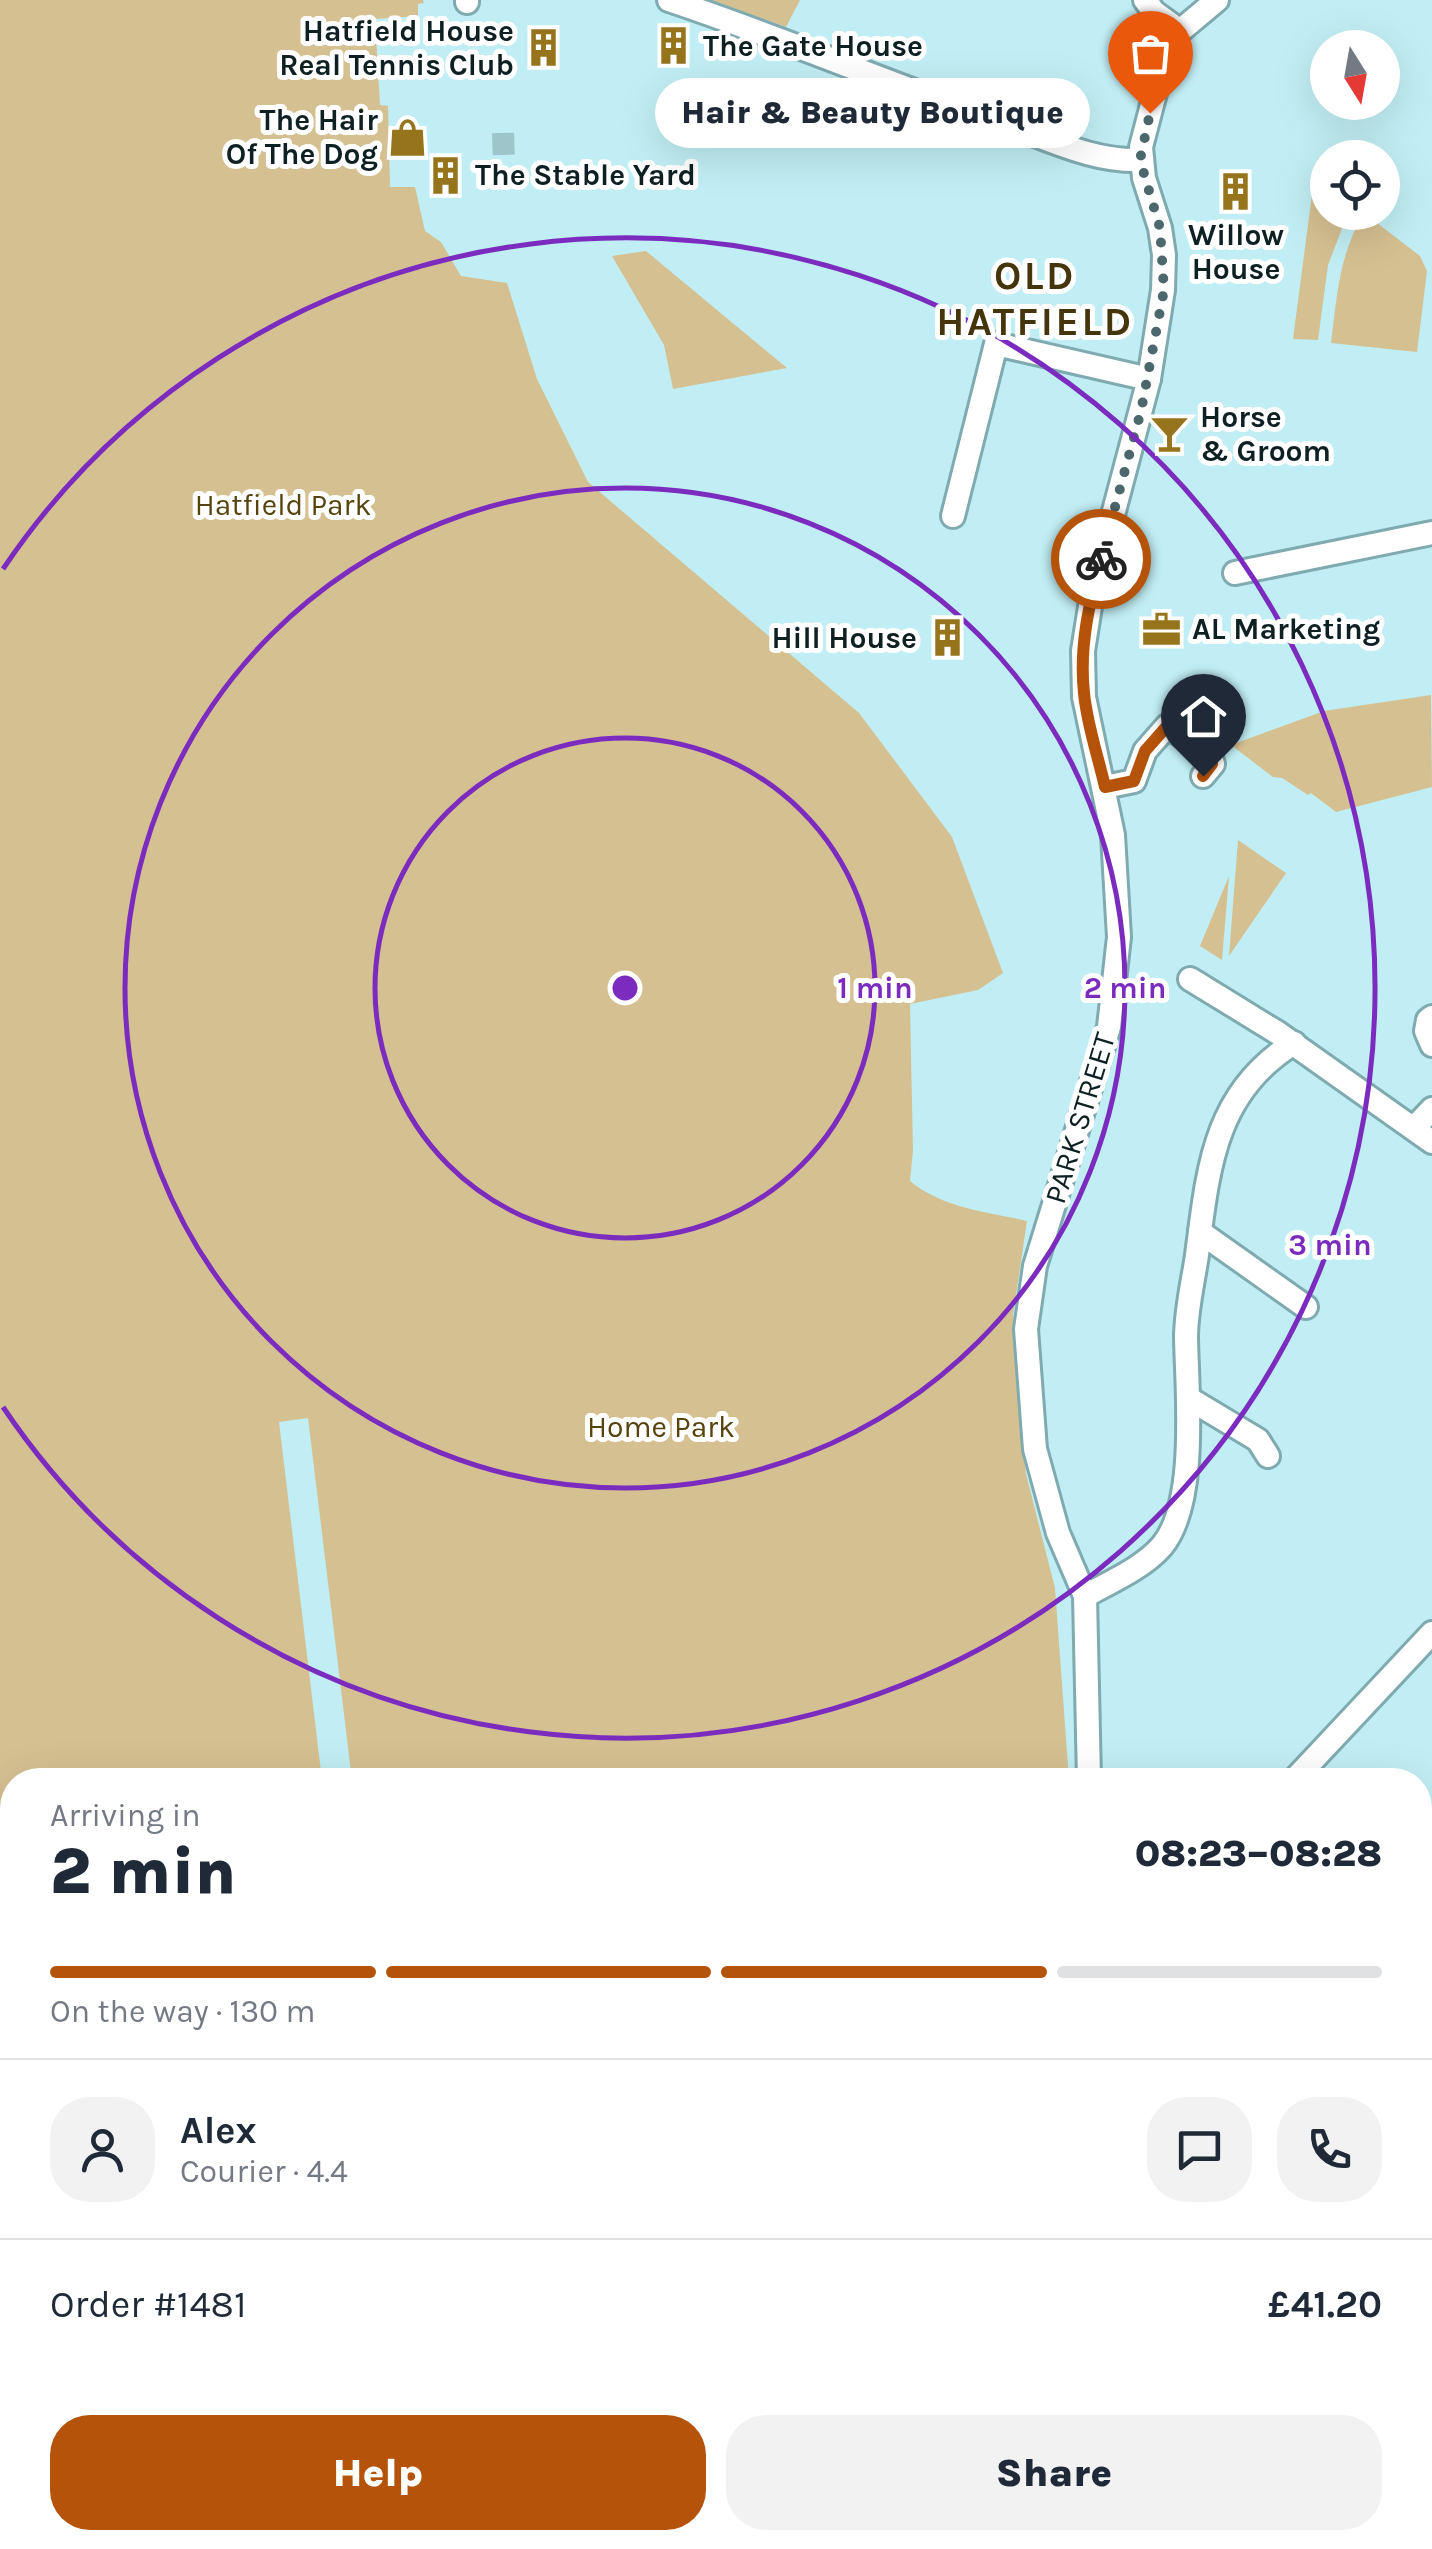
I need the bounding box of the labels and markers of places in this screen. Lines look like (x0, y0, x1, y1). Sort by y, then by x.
pin (1108, 11, 1193, 114)
place label: Hatfield House Real Tennis Club (279, 13, 514, 83)
building icon: The Gate House (652, 25, 694, 67)
building icon: Hatfield House Real Tennis Club (523, 27, 565, 69)
place label: The Gate House (703, 28, 923, 64)
callout: Hair & Beauty Boutique (655, 78, 1090, 148)
place label: The Hair Of The Dog (226, 102, 378, 172)
shop icon: The Hair Of The Dog (387, 116, 429, 158)
building icon: The Stable Yard (424, 154, 466, 196)
place label: The Stable Yard (475, 157, 696, 193)
building icon: Willow House (1215, 170, 1257, 212)
place label: Willow House (1188, 217, 1284, 287)
place label: Horse & Groom (1200, 399, 1331, 469)
bar icon: Horse & Groom (1149, 413, 1191, 455)
office icon: AL Marketing (1141, 608, 1183, 650)
place label: AL Marketing (1192, 611, 1380, 647)
building icon: Hill House (926, 617, 968, 659)
place label: Hill House (771, 620, 917, 656)
pin (1161, 674, 1246, 777)
centre of rings (607, 970, 643, 1006)

